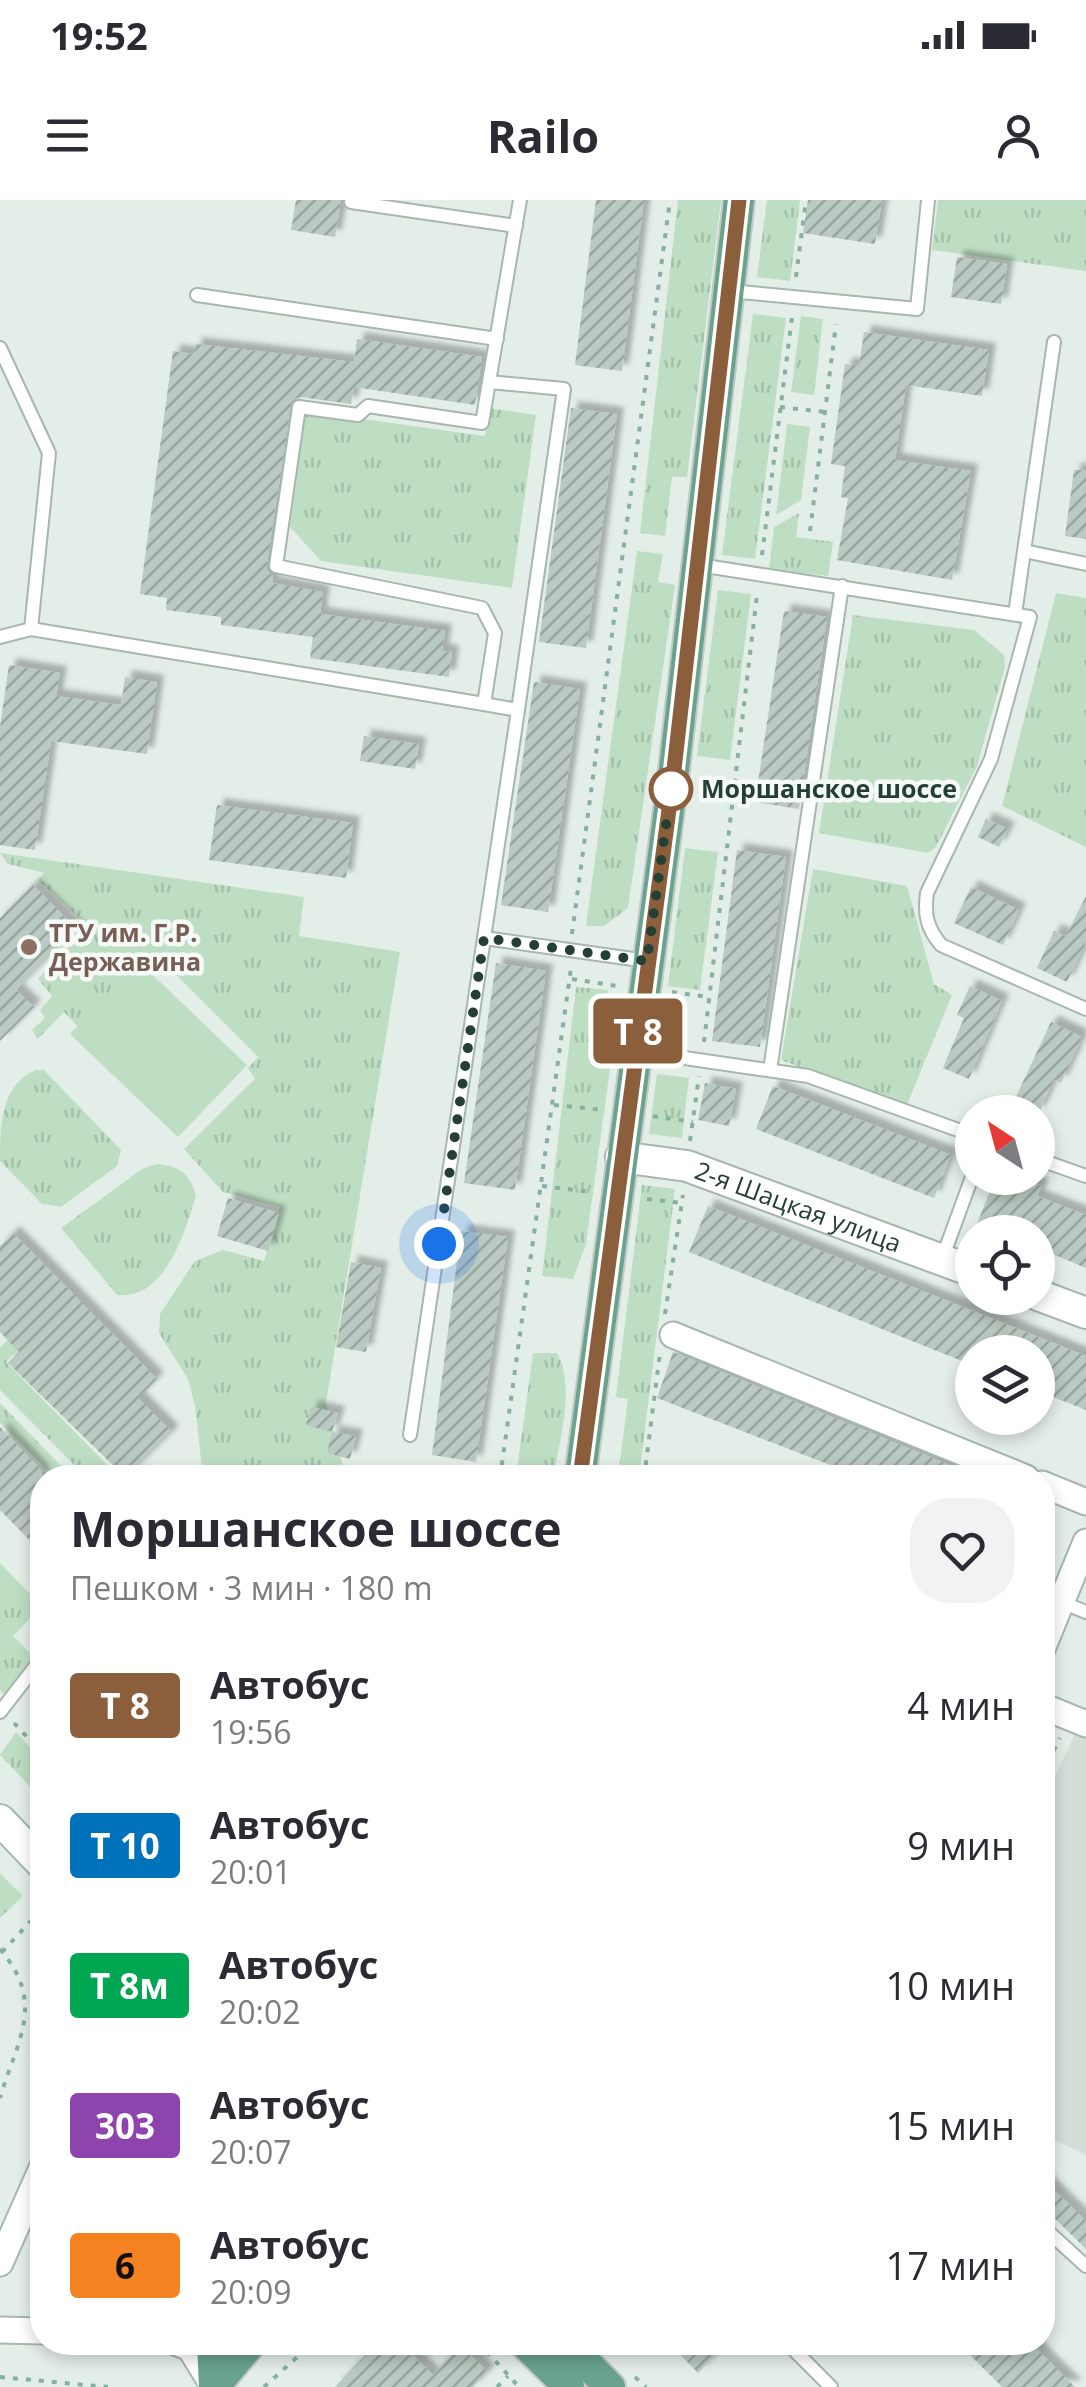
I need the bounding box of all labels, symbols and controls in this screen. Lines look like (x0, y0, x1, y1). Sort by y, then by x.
text: 19:52 (50, 9, 148, 61)
text: Railo (487, 105, 599, 166)
icon: menu (40, 108, 95, 163)
icon: person (991, 108, 1046, 163)
marker: Моршанское шоссе (650, 768, 692, 810)
place label: Моршанское шоссе (701, 771, 957, 805)
place label: ТГУ им. Г.Р. Державина (49, 915, 201, 978)
marker: ТГУ им. Г.Р. Державина (18, 936, 40, 958)
line badge: Т 8 (580, 998, 696, 1064)
text: Т 8 (613, 1008, 663, 1055)
north arrow (955, 1095, 1055, 1195)
map controls (955, 1095, 1055, 1435)
street label: 2-я Шацкая улица (690, 1152, 906, 1260)
button: locate (955, 1215, 1055, 1315)
your location (414, 1219, 464, 1269)
button: layers (955, 1335, 1055, 1435)
text: Моршанское шоссе (70, 1496, 562, 1561)
button: heart (910, 1498, 1015, 1603)
text: Пешком · 3 мин · 180 m (70, 1566, 433, 1609)
text: Автобус (210, 1658, 369, 1710)
text: 4 мин (907, 1679, 1015, 1731)
text: Т 8 (100, 1682, 150, 1729)
text: 19:56 (210, 1710, 292, 1753)
text: Автобус (210, 1798, 369, 1850)
text: 9 мин (907, 1819, 1015, 1871)
text: Т 10 (90, 1822, 160, 1869)
text: 20:01 (210, 1850, 292, 1893)
text: Автобус (219, 1938, 378, 1990)
text: 10 мин (886, 1959, 1015, 2011)
text: Т 8м (90, 1962, 169, 2009)
text: 20:02 (219, 1990, 301, 2033)
text: Автобус (210, 2078, 369, 2130)
text: 15 мин (886, 2099, 1015, 2151)
text: 303 (95, 2102, 155, 2149)
text: 20:07 (210, 2130, 292, 2173)
text: Автобус (210, 2218, 369, 2270)
text: 17 мин (886, 2239, 1015, 2291)
text: 6 (115, 2242, 135, 2289)
text: 20:09 (210, 2270, 292, 2313)

